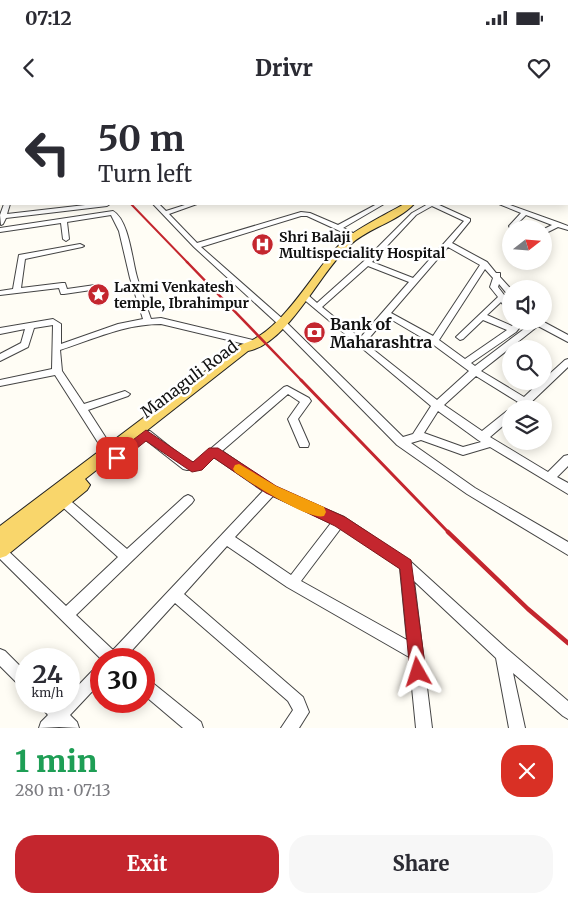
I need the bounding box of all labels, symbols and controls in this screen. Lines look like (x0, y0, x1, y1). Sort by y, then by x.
text: 07:12 (25, 6, 72, 30)
icon: back (15, 54, 43, 82)
text: Drivr (255, 54, 313, 82)
icon: heart (525, 54, 553, 82)
text: 50 m (98, 117, 185, 161)
icon: left (15, 120, 80, 185)
text: Turn left (98, 160, 192, 188)
north arrow (502, 220, 552, 270)
map controls (502, 220, 552, 450)
place label: Shri Balaji Multispeciality Hospital (279, 228, 446, 262)
hospital icon: Shri Balaji Multispeciality Hospital (251, 233, 275, 257)
place label: Laxmi Venkatesh temple, Ibrahimpur (114, 278, 250, 312)
button: sound (502, 280, 552, 330)
place icon: Laxmi Venkatesh temple, Ibrahimpur (86, 283, 110, 307)
place label: Bank of Maharashtra (330, 314, 432, 352)
bank icon: Bank of Maharashtra (302, 321, 326, 345)
street label: Managuli Road (137, 336, 242, 422)
button: search (502, 340, 552, 390)
button: layers (502, 400, 552, 450)
pin (96, 437, 138, 479)
icon: arrive (103, 444, 131, 472)
position arrow (391, 645, 443, 697)
speed limit sign: 30 (90, 648, 155, 713)
text: 24 (32, 658, 63, 690)
text: km/h (32, 685, 63, 700)
text: 1 min (15, 742, 97, 780)
button: close (501, 745, 553, 797)
text: 280 m · 07:13 (15, 780, 111, 800)
button: Exit (15, 835, 279, 893)
button: Share (289, 835, 553, 893)

